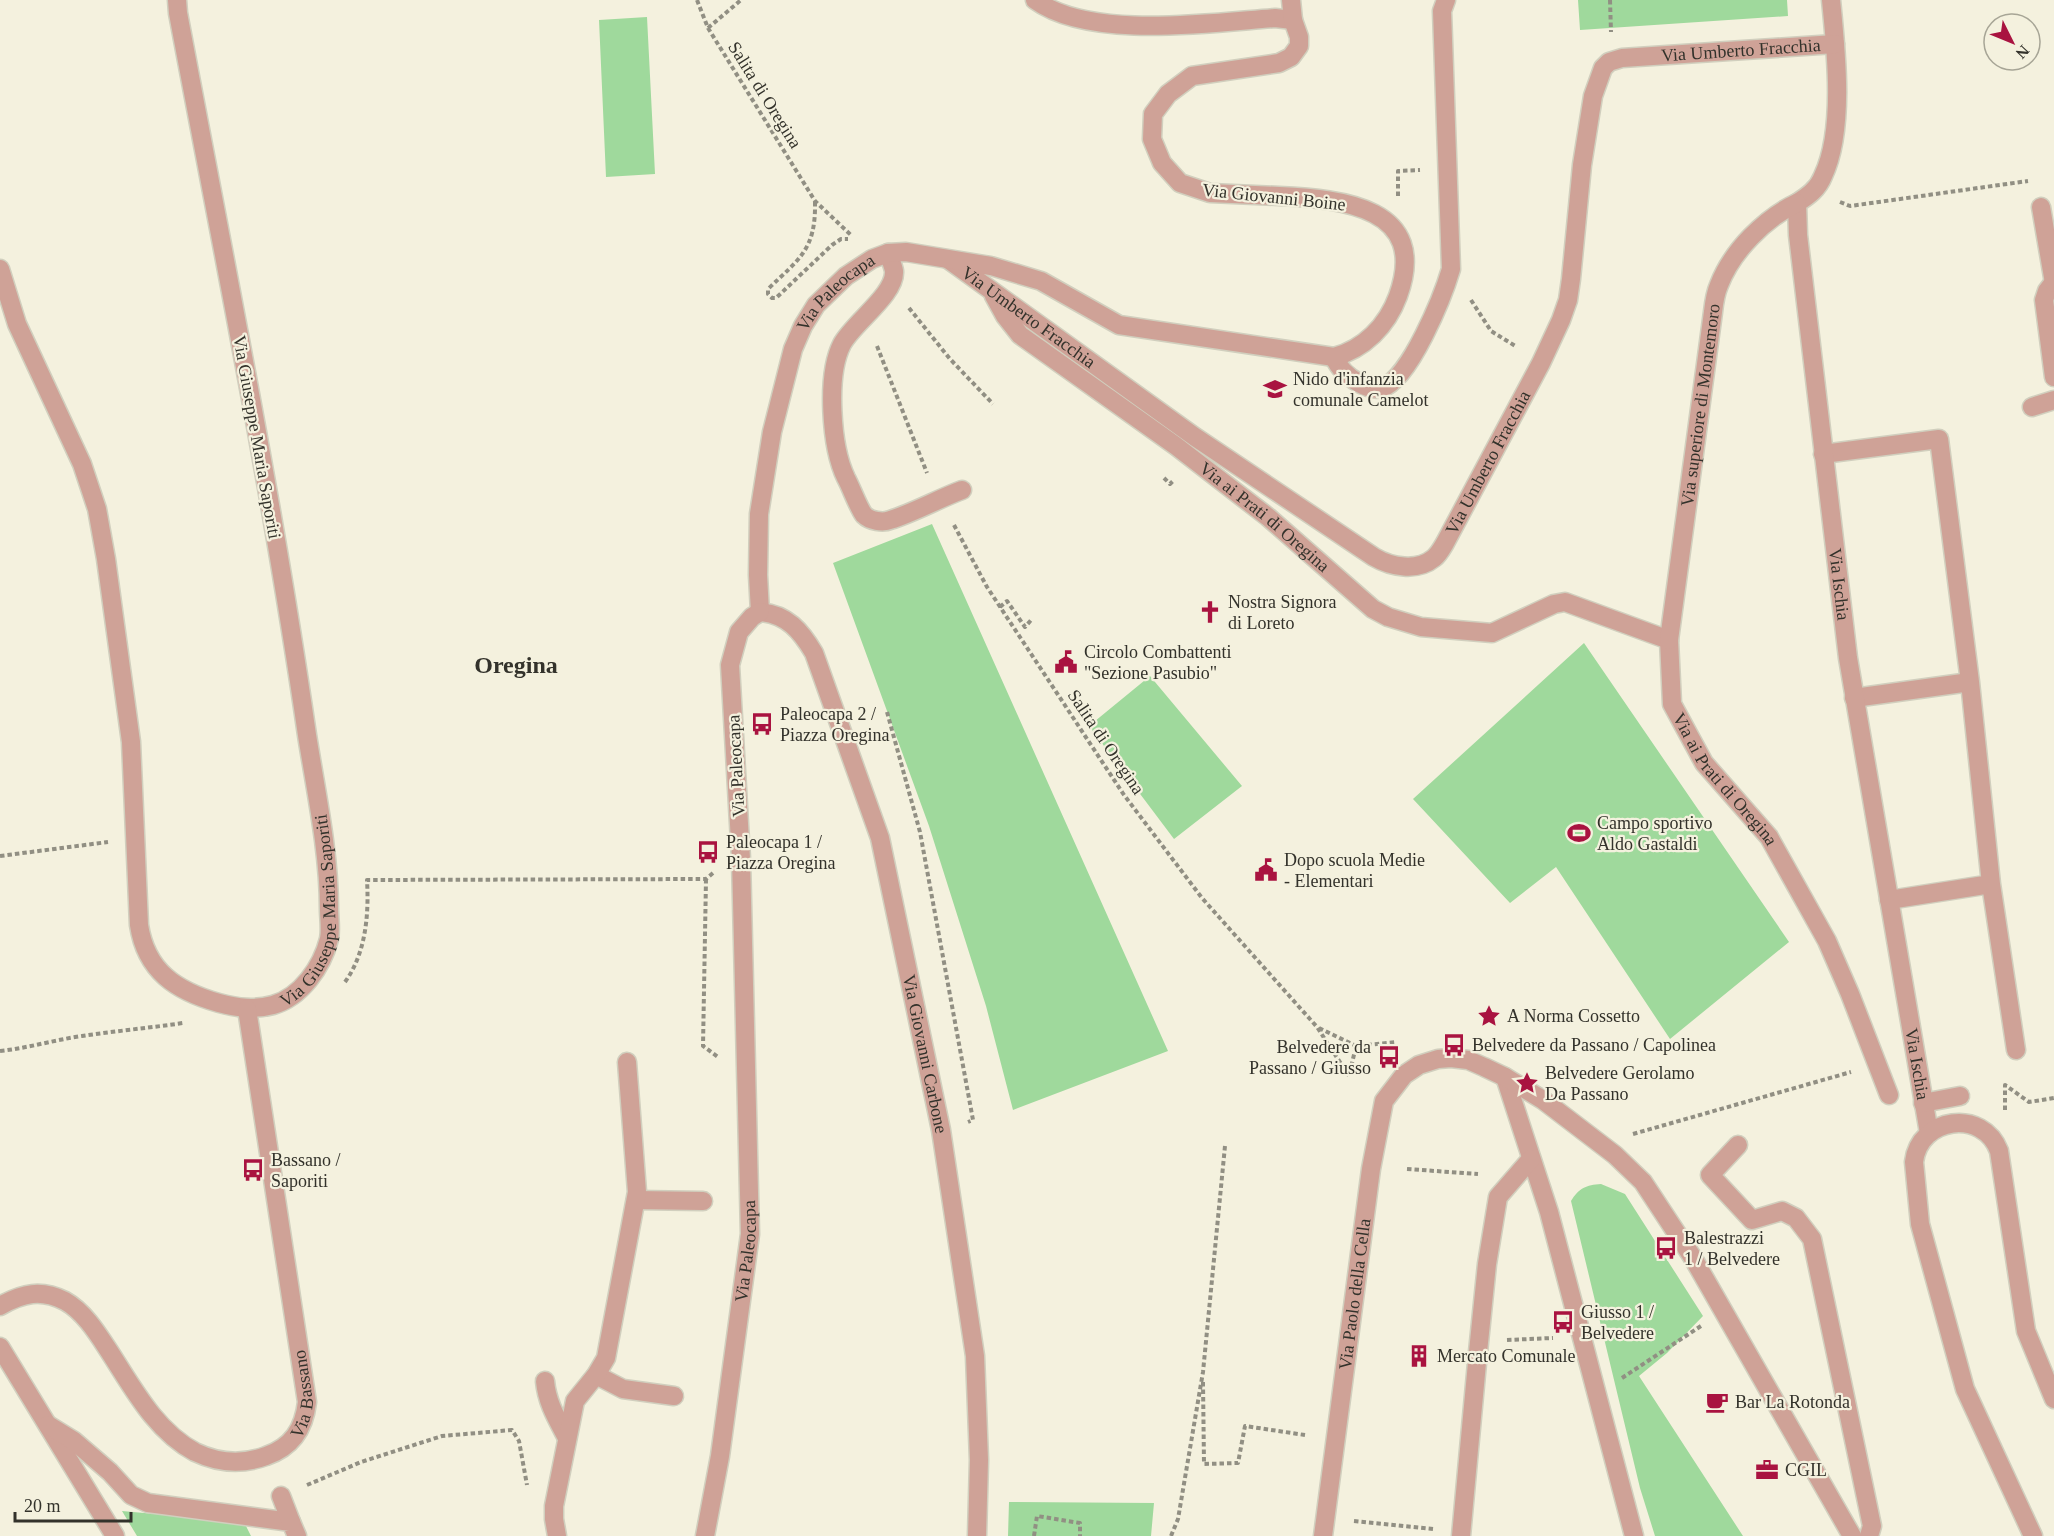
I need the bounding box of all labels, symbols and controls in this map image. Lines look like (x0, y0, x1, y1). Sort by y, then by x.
north arrow (1982, 12, 2042, 72)
street label: Via Umberto Fracchia (1660, 35, 1821, 65)
street label: Salita di Oregina (724, 38, 806, 152)
text: N (2012, 42, 2033, 62)
street label: Via Giovanni Boine (1201, 180, 1347, 214)
street label: Via Paleocapa (792, 250, 878, 335)
street label: Via Umberto Fracchia (958, 262, 1099, 372)
street label: Via superiore di Montemoro (1677, 303, 1724, 508)
street label: Via Giuseppe Maria Saporiti (229, 334, 285, 540)
place label: Nido d'infanzia comunale Camelot (1293, 369, 1428, 410)
school or university icon: Nido d'infanzia comunale Camelot (1262, 376, 1288, 402)
street label: Via Umberto Fracchia (1441, 387, 1534, 538)
street label: Via ai Prati di Oregina (1196, 458, 1333, 576)
street label: Via Ischia (1825, 547, 1853, 622)
place label: Nostra Signora di Loreto (1228, 592, 1336, 633)
church icon: Nostra Signora di Loreto (1197, 599, 1223, 625)
place label: Circolo Combattenti "Sezione Pasubio" (1084, 642, 1231, 683)
public building icon: Circolo Combattenti "Sezione Pasubio" (1053, 649, 1079, 675)
district label: Oregina (474, 652, 558, 678)
street label: Salita di Oregina (1064, 686, 1148, 798)
place label: Paleocapa 2 / Piazza Oregina (780, 704, 889, 745)
street label: Via ai Prati di Oregina (1669, 709, 1782, 849)
bus stop icon: Paleocapa 2 / Piazza Oregina (749, 711, 775, 737)
street label: Via Paleocapa (723, 714, 749, 818)
street label: Via Giuseppe Maria Saporiti (276, 813, 340, 1011)
place label: Campo sportivo Aldo Gastaldi (1597, 813, 1713, 854)
sports icon: Campo sportivo Aldo Gastaldi (1566, 820, 1592, 846)
place label: Paleocapa 1 / Piazza Oregina (726, 832, 835, 873)
bus stop icon: Paleocapa 1 / Piazza Oregina (695, 839, 721, 865)
place label: Dopo scuola Medie - Elementari (1284, 850, 1425, 891)
public building icon: Dopo scuola Medie - Elementari (1253, 857, 1279, 883)
street label: Via Giovanni Carbone (899, 973, 951, 1135)
place icon: A Norma Cossetto (1476, 1003, 1502, 1029)
place label: A Norma Cossetto (1507, 1006, 1640, 1026)
street label: Via Ischia (1901, 1027, 1933, 1101)
bus stop icon: Belvedere da Passano / Capolinea (1441, 1032, 1467, 1058)
place label: Belvedere da Passano / Capolinea (1472, 1035, 1716, 1055)
place label: Belvedere da Passano / Giusso (1249, 1037, 1371, 1078)
bus stop icon: Belvedere da Passano / Giusso (1376, 1044, 1402, 1070)
place label: Belvedere Gerolamo Da Passano (1545, 1063, 1694, 1104)
place icon: Belvedere Gerolamo Da Passano (1514, 1070, 1540, 1096)
place label: Bassano / Saporiti (271, 1150, 341, 1191)
bus stop icon: Bassano / Saporiti (240, 1157, 266, 1183)
street label: Via Paleocapa (731, 1200, 760, 1303)
street label: Via Paolo della Cella (1335, 1217, 1374, 1371)
place label: Balestrazzi 1 / Belvedere (1684, 1228, 1780, 1269)
bus stop icon: Balestrazzi 1 / Belvedere (1653, 1235, 1679, 1261)
place label: Giusso 1 / Belvedere (1581, 1302, 1654, 1343)
bus stop icon: Giusso 1 / Belvedere (1550, 1309, 1576, 1335)
building icon: Mercato Comunale (1406, 1343, 1432, 1369)
place label: Mercato Comunale (1437, 1346, 1575, 1366)
street label: Via Bassano (286, 1349, 317, 1442)
cafe icon: Bar La Rotonda (1704, 1389, 1730, 1415)
place label: Bar La Rotonda (1735, 1392, 1850, 1412)
office icon: CGIL (1754, 1457, 1780, 1483)
place label: CGIL (1785, 1460, 1827, 1480)
scale bar (15, 1485, 130, 1523)
text: 20 m (24, 1496, 61, 1516)

